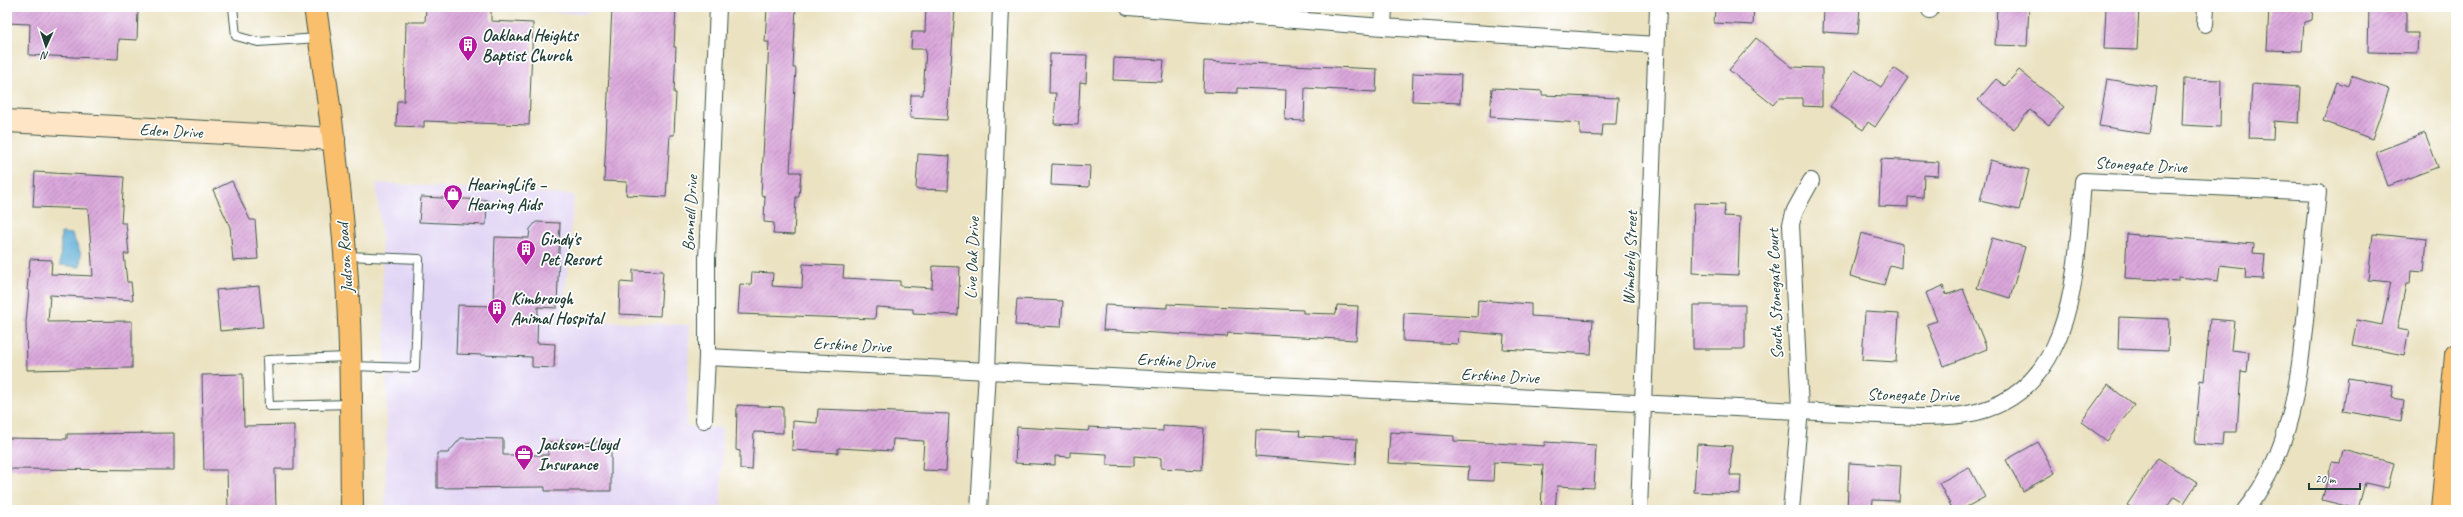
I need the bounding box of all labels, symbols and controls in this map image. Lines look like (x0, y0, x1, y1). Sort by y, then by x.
place label: Oakland Heights Baptist Church (482, 25, 580, 66)
north arrow (26, 26, 66, 66)
building icon: Oakland Heights Baptist Church (457, 34, 479, 62)
text: N (40, 49, 49, 63)
street label: Eden Drive (139, 119, 205, 143)
street label: Stonegate Drive (2095, 152, 2189, 178)
street label: Bonnell Drive (678, 173, 703, 251)
place label: HearingLife – Hearing Aids (467, 174, 548, 215)
shop icon: HearingLife – Hearing Aids (442, 183, 464, 211)
street label: Wimberly Street (1618, 208, 1642, 305)
street label: Live Oak Drive (960, 215, 984, 299)
street label: Judson Road (332, 220, 358, 295)
street label: South Stonegate Court (1762, 226, 1788, 360)
place label: Gindy's Pet Resort (540, 229, 603, 270)
building icon: Gindy's Pet Resort (515, 238, 537, 266)
place label: Kimbrough Animal Hospital (511, 288, 606, 329)
building icon: Kimbrough Animal Hospital (486, 297, 508, 325)
street label: Erskine Drive (813, 332, 893, 358)
street label: Erskine Drive (1137, 348, 1217, 374)
street label: Erskine Drive (1461, 363, 1541, 389)
street label: Stonegate Drive (1867, 384, 1961, 406)
place label: Jackson-Lloyd Insurance (537, 434, 621, 475)
office icon: Jackson-Lloyd Insurance (513, 443, 535, 471)
scale bar (2309, 465, 2360, 491)
text: 20 m (2315, 471, 2337, 487)

